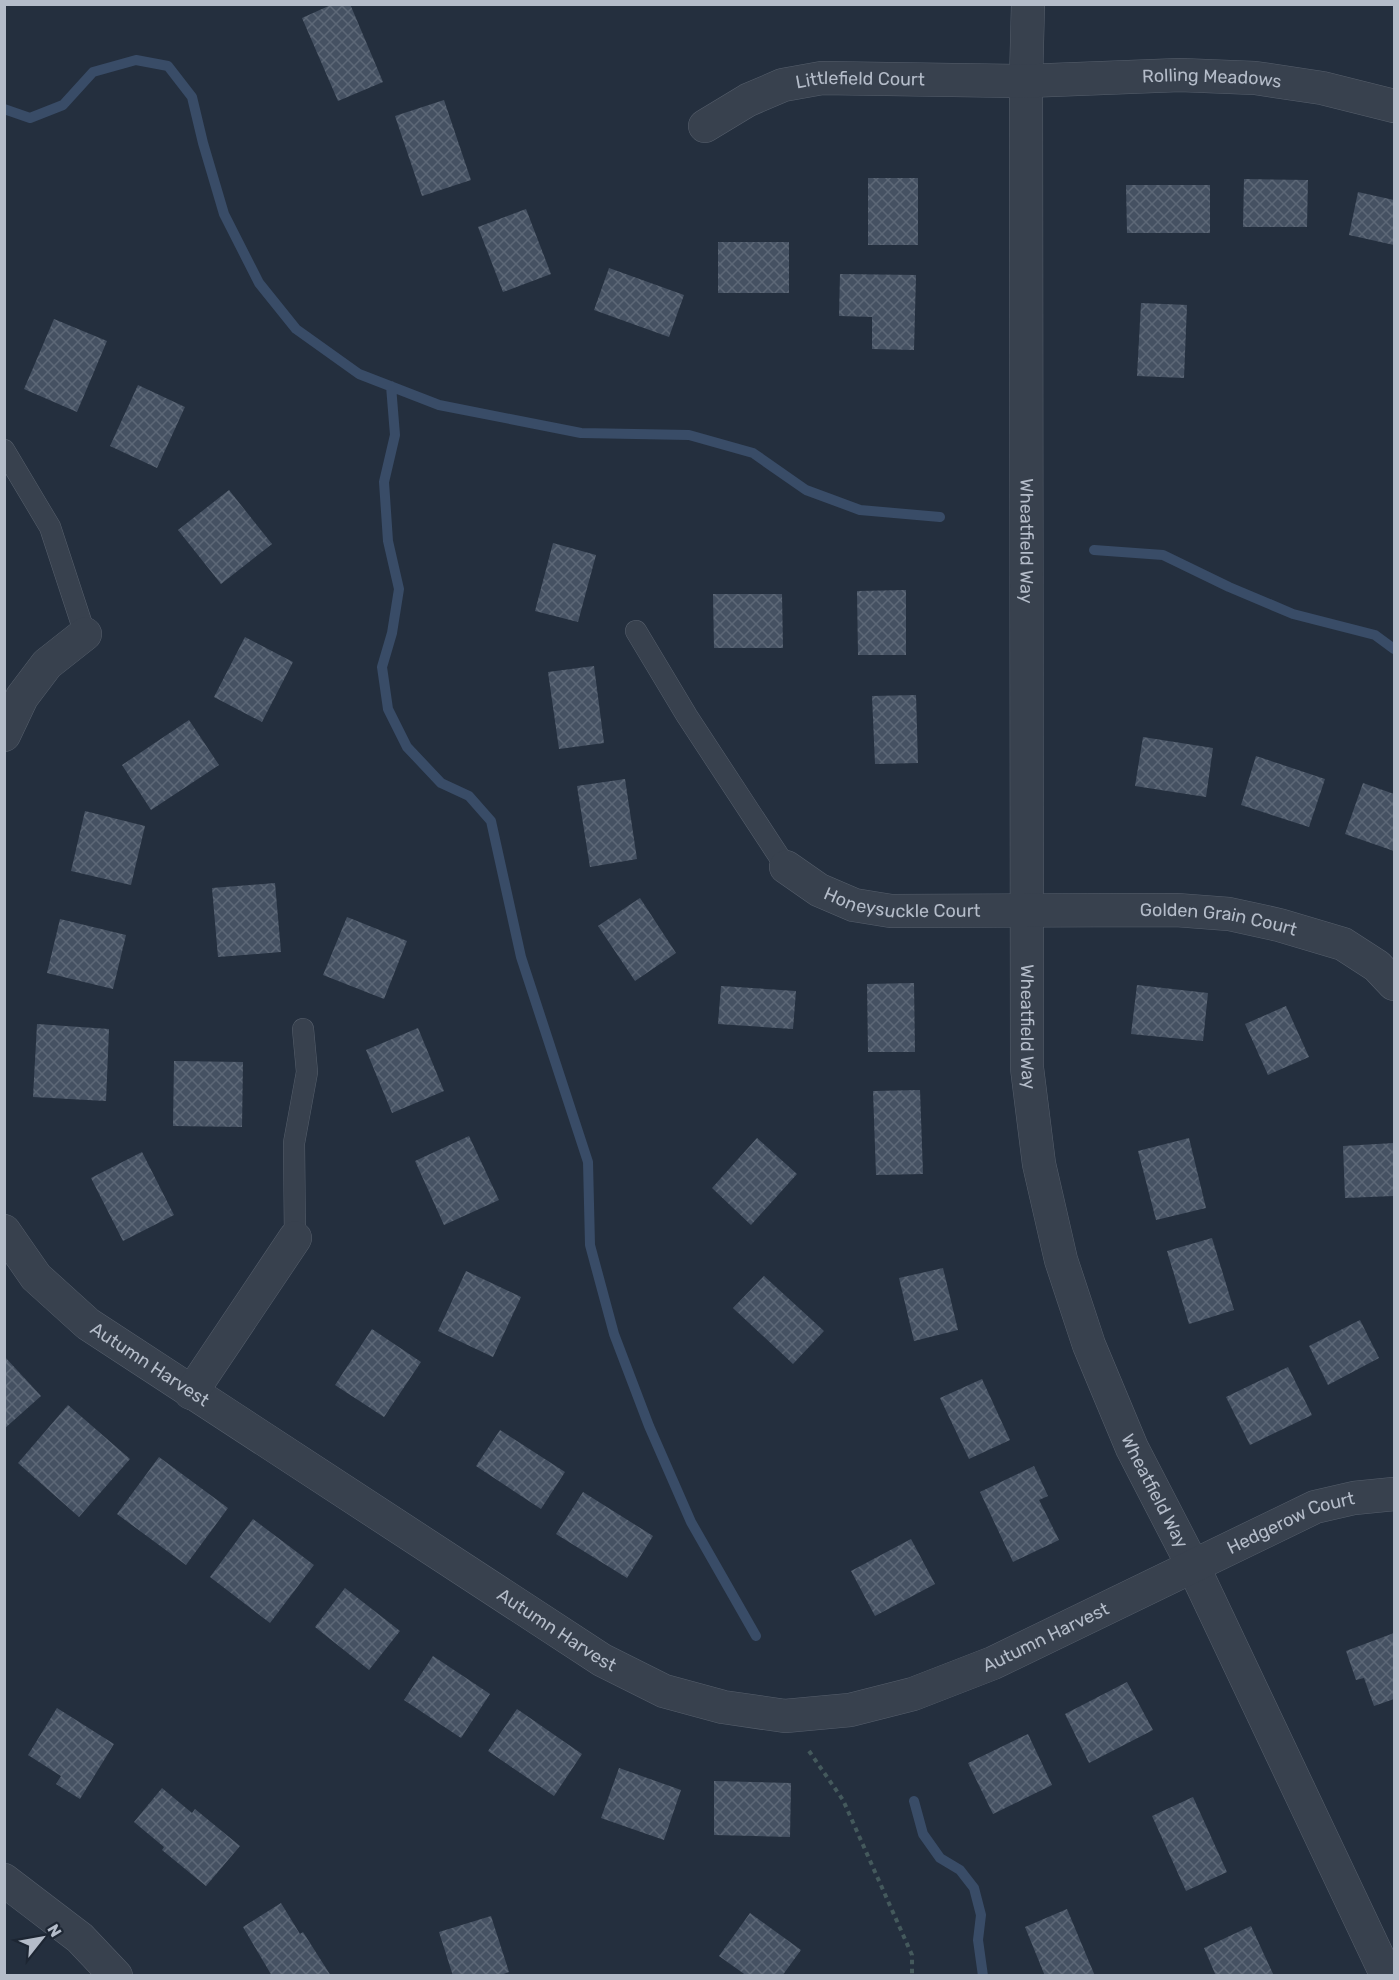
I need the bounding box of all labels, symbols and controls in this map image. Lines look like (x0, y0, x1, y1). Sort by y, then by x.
street label: Rolling Meadows (1142, 64, 1283, 93)
street label: Littlefield Court (794, 67, 925, 94)
street label: Wheatfield Way (1015, 478, 1038, 604)
street label: Honeysuckle Court (821, 882, 981, 923)
street label: Golden Grain Court (1140, 899, 1300, 941)
street label: Wheatfield Way (1016, 964, 1041, 1091)
street label: Autumn Harvest (86, 1318, 213, 1411)
street label: Wheatfield Way (1116, 1431, 1193, 1552)
street label: Hedgerow Court (1223, 1487, 1357, 1559)
street label: Autumn Harvest (493, 1583, 620, 1676)
street label: Autumn Harvest (980, 1598, 1112, 1677)
north arrow (12, 1908, 72, 1968)
text: N (43, 1921, 66, 1940)

